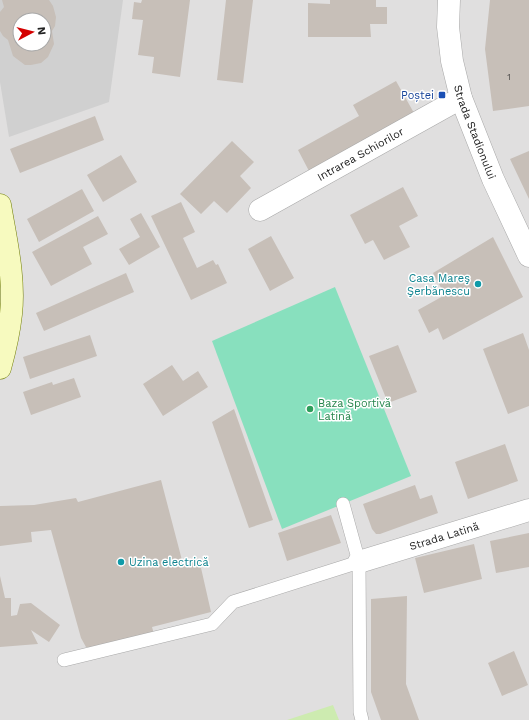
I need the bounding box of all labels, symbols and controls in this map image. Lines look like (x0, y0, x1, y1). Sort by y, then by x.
north arrow (12, 12, 52, 52)
text: N (34, 26, 48, 36)
house number: 1 (507, 72, 511, 82)
street label: Strada Stadionului (451, 84, 498, 181)
place label: Poștei (401, 89, 434, 102)
marker: Poștei (437, 90, 447, 100)
street label: Intrarea Schiorilor (315, 125, 407, 184)
place label: Casa Mareş Şerbănescu (407, 272, 470, 298)
marker: Casa Mareş Şerbănescu (473, 279, 483, 289)
place label: Baza Sportivă Latină (318, 397, 391, 423)
marker: Baza Sportivă Latină (305, 404, 315, 414)
street label: Strada Latină (408, 520, 481, 553)
place label: Uzina electrică (129, 556, 209, 569)
marker: Uzina electrică (116, 557, 126, 567)

